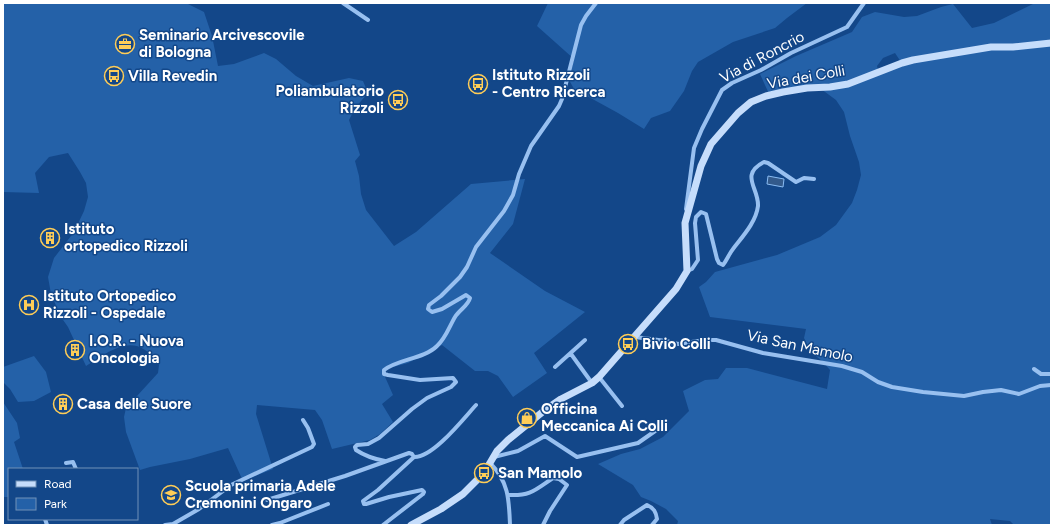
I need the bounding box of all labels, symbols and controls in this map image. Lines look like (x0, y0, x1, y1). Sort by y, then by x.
place label: Seminario Arcivescovile di Bologna (139, 26, 305, 61)
street label: Via di Roncrio (717, 27, 808, 87)
office icon: Seminario Arcivescovile di Bologna (114, 33, 136, 55)
street label: Via dei Colli (766, 61, 846, 93)
bus stop icon: Villa Revedin (103, 65, 125, 87)
place label: Istituto Rizzoli - Centro Ricerca (492, 66, 605, 101)
place label: Villa Revedin (128, 67, 217, 85)
bus stop icon: Istituto Rizzoli - Centro Ricerca (467, 73, 489, 95)
place label: Poliambulatorio Rizzoli (276, 82, 384, 117)
bus stop icon: Poliambulatorio Rizzoli (387, 89, 409, 111)
place label: Istituto ortopedico Rizzoli (64, 220, 188, 255)
building icon: Istituto ortopedico Rizzoli (39, 227, 61, 249)
place label: Istituto Ortopedico Rizzoli - Ospedale (43, 287, 176, 322)
hospital icon: Istituto Ortopedico Rizzoli - Ospedale (18, 294, 40, 316)
street label: Via San Mamolo (745, 326, 855, 366)
place label: I.O.R. - Nuova Oncologia (89, 332, 184, 367)
bus stop icon: Bivio Colli (617, 333, 639, 355)
place label: Bivio Colli (642, 335, 711, 353)
building icon: I.O.R. - Nuova Oncologia (64, 339, 86, 361)
building icon: Casa delle Suore (52, 393, 74, 415)
place label: Casa delle Suore (77, 395, 192, 413)
place label: Officina Meccanica Ai Colli (541, 400, 668, 435)
shop icon: Officina Meccanica Ai Colli (516, 407, 538, 429)
bus stop icon: San Mamolo (473, 462, 495, 484)
place label: San Mamolo (498, 464, 583, 482)
legend (8, 468, 138, 520)
text: Road (44, 477, 72, 491)
place label: Scuola primaria Adele Cremonini Ongaro (185, 477, 336, 512)
school or university icon: Scuola primaria Adele Cremonini Ongaro (160, 484, 182, 506)
text: Park (44, 497, 67, 511)

